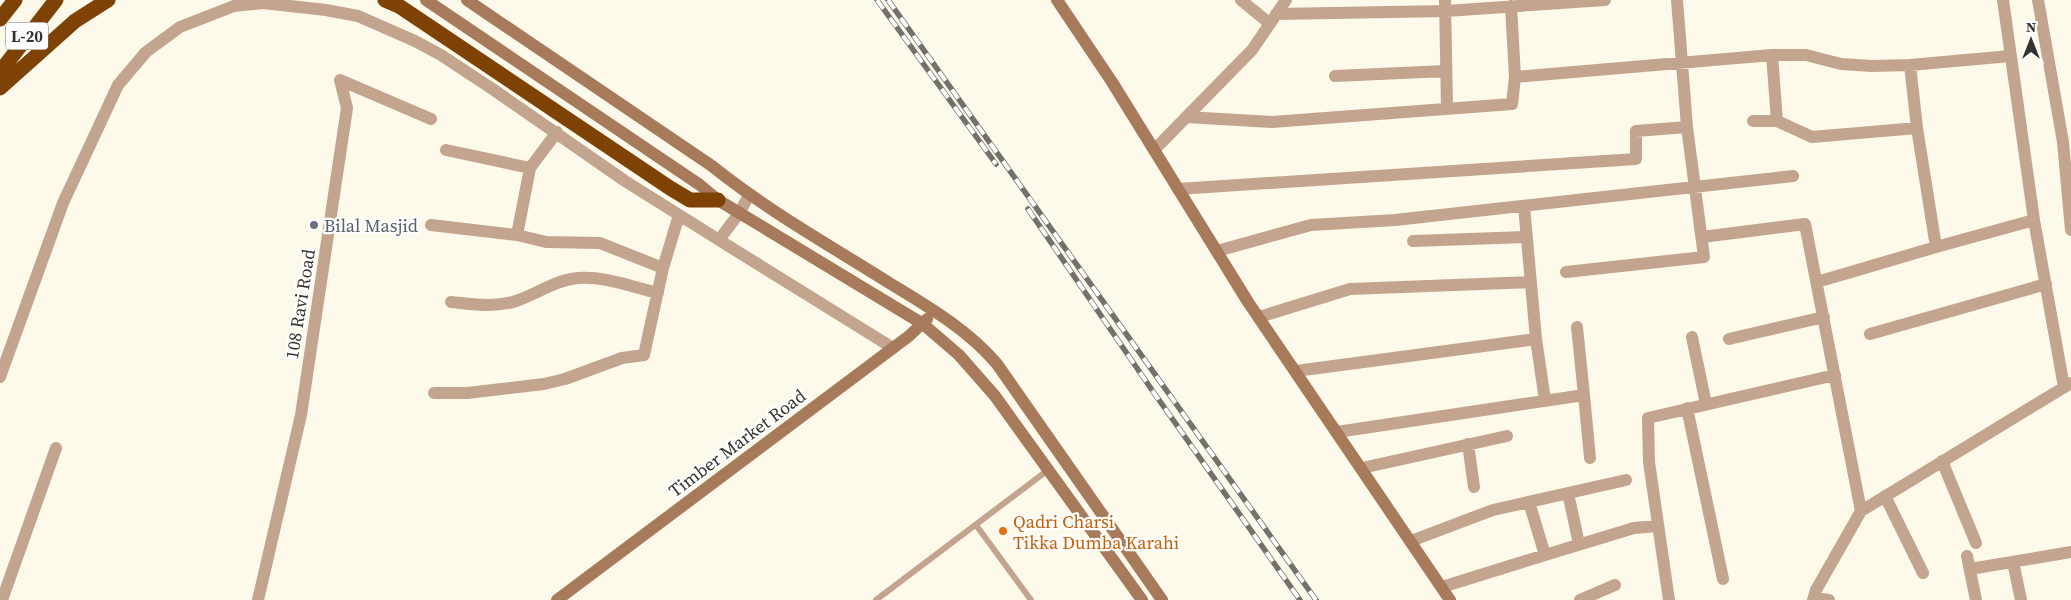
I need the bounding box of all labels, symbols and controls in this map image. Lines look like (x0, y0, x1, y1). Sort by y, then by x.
north arrow (2006, 15, 2056, 65)
text: N (2026, 17, 2036, 37)
road number: L-20 (6, 22, 48, 50)
place label: Bilal Masjid (324, 213, 418, 238)
marker: Bilal Masjid (308, 219, 320, 231)
street label: 108 Ravi Road (279, 247, 321, 361)
street label: Timber Market Road (663, 383, 811, 503)
place label: Qadri Charsi Tikka Dumba Karahi (1013, 509, 1179, 555)
marker: Qadri Charsi Tikka Dumba Karahi (997, 525, 1009, 537)

